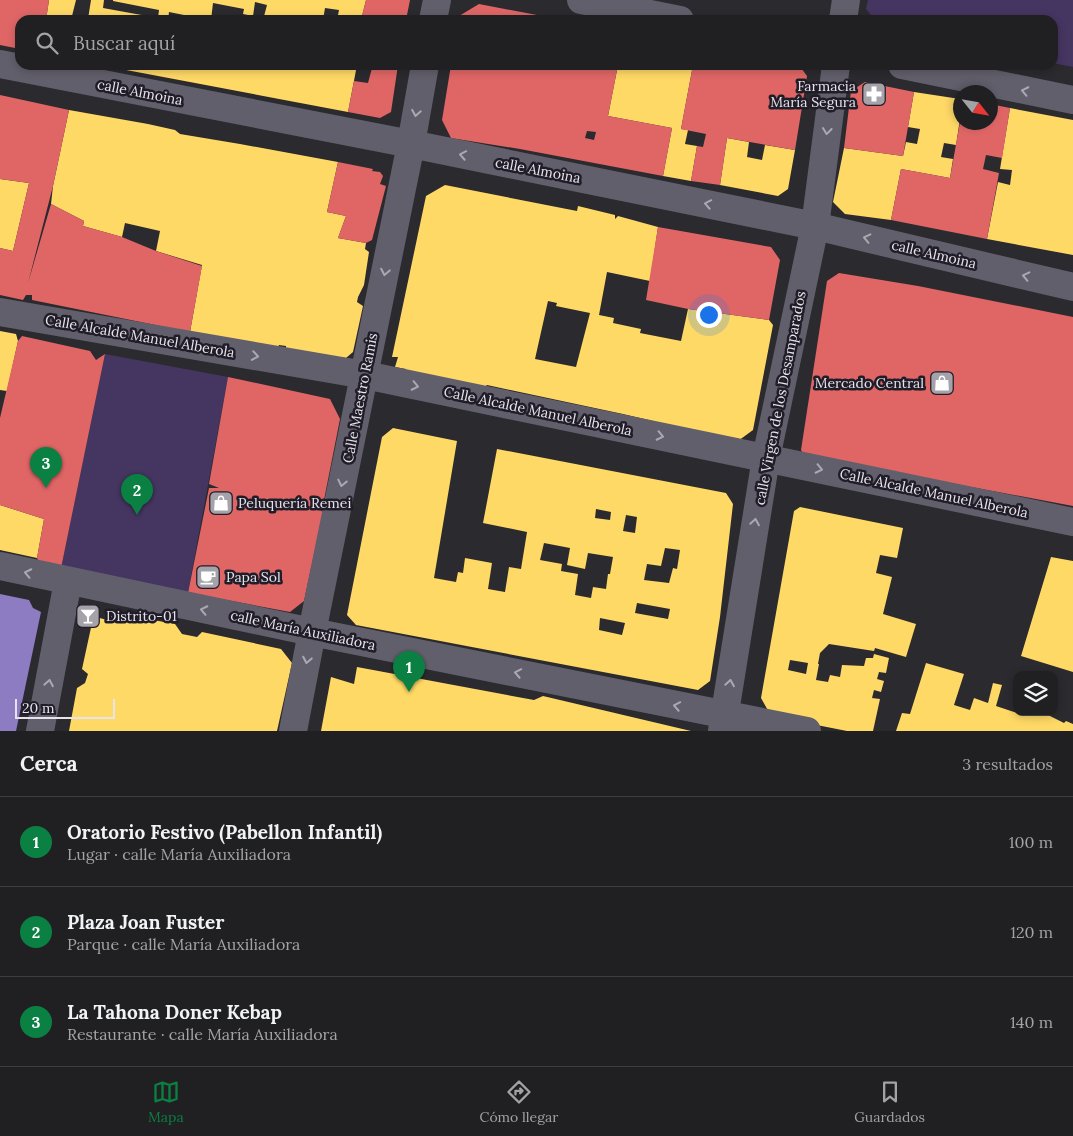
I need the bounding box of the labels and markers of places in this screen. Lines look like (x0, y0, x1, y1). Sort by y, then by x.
place label: Farmacia María Segura (770, 77, 856, 111)
pharmacy icon: Farmacia María Segura (861, 81, 887, 107)
shop icon: Mercado Central (929, 370, 955, 396)
place label: Mercado Central (815, 374, 924, 392)
pin: 3 (30, 447, 62, 488)
pin: 2 (121, 474, 153, 515)
shop icon: Peluquería Remei (208, 490, 234, 516)
place label: Peluquería Remei (238, 494, 351, 512)
cafe icon: Papa Sol (195, 564, 221, 590)
place label: Papa Sol (226, 568, 281, 586)
bar icon: Distrito-01 (75, 603, 101, 629)
place label: Distrito-01 (106, 607, 177, 625)
pin: 1 (393, 651, 425, 692)

